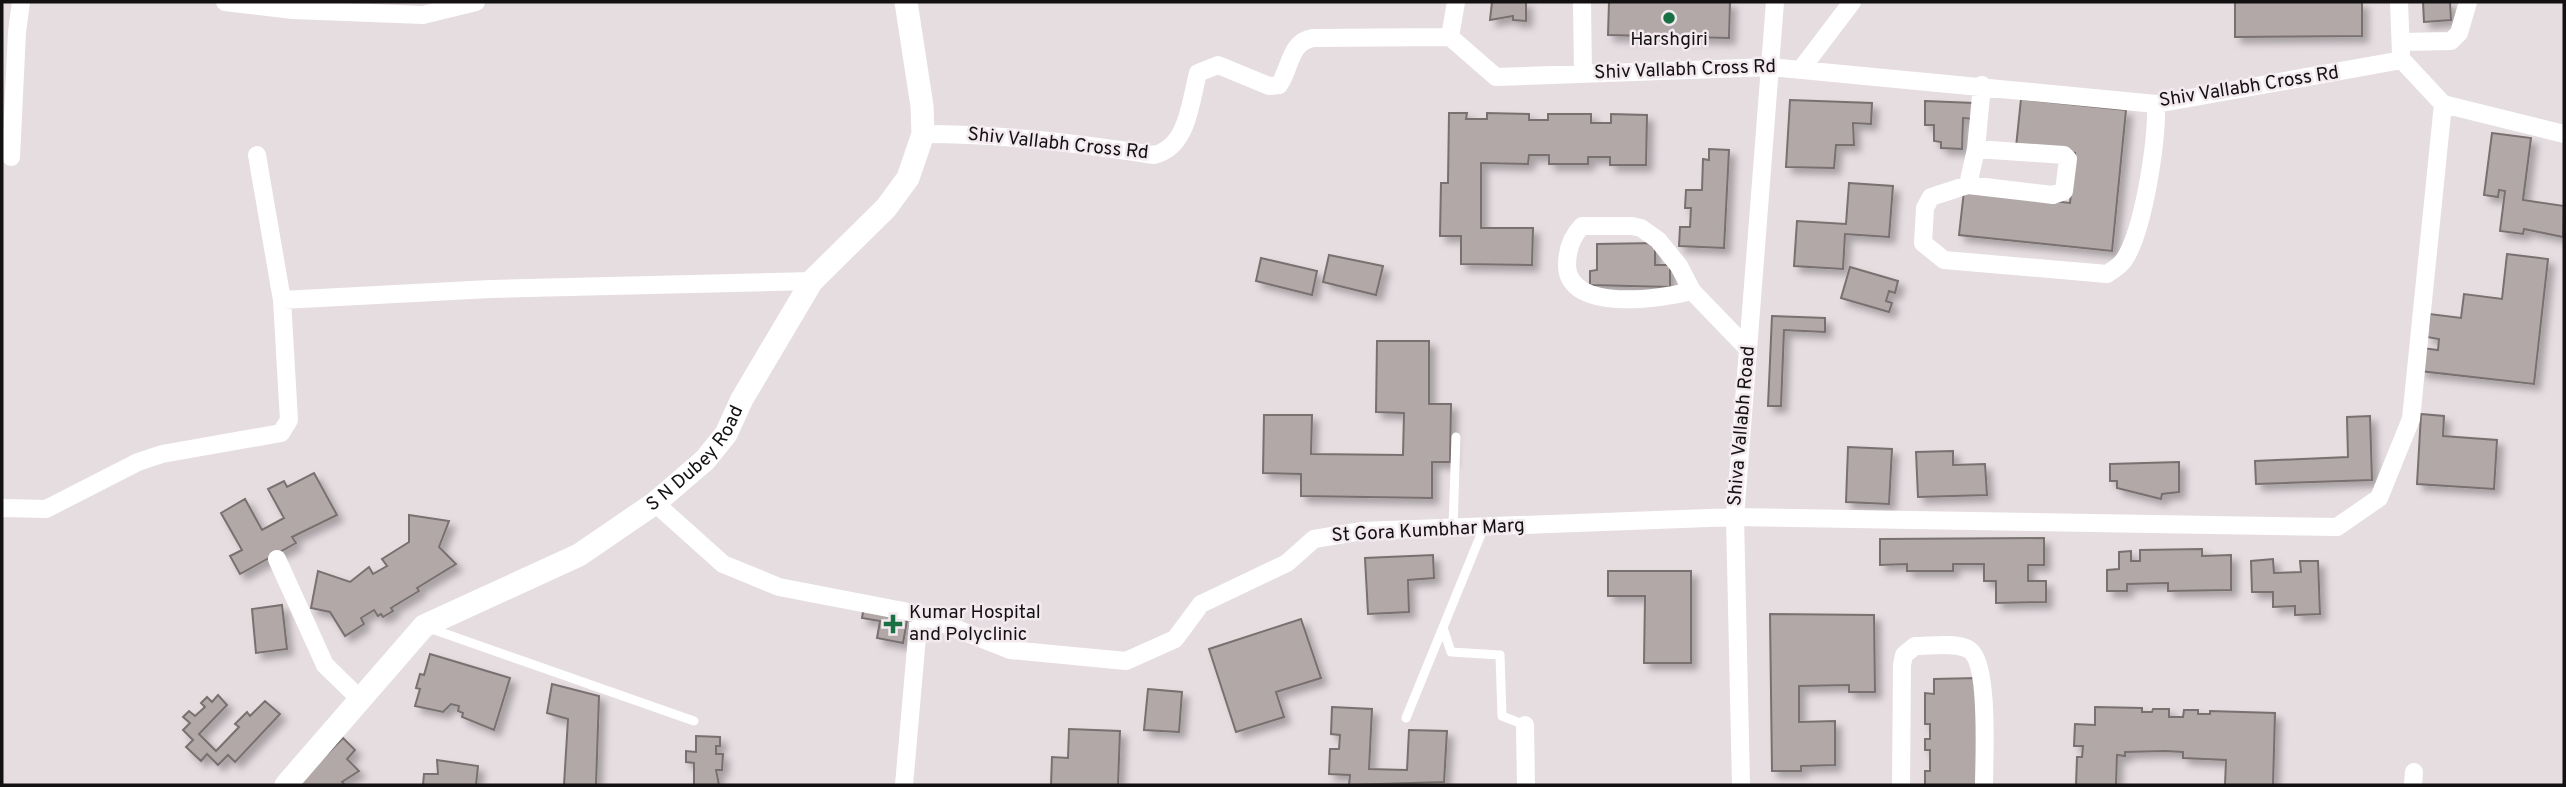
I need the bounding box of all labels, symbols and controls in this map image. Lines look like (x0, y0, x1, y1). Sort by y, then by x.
marker: Harshgiri (1661, 10, 1677, 26)
place label: Harshgiri (1630, 28, 1708, 52)
street label: Shiv Vallabh Cross Rd (1594, 55, 1776, 85)
street label: Shiv Vallabh Cross Rd (2157, 61, 2341, 113)
street label: Shiv Vallabh Cross Rd (966, 123, 1150, 165)
street label: Shiva Vallabh Road (1723, 345, 1761, 507)
street label: S N Dubey Road (642, 402, 749, 517)
street label: St Gora Kumbhar Marg (1331, 514, 1525, 548)
place label: Kumar Hospital and Polyclinic (909, 601, 1041, 647)
marker: Kumar Hospital and Polyclinic (883, 614, 903, 634)

